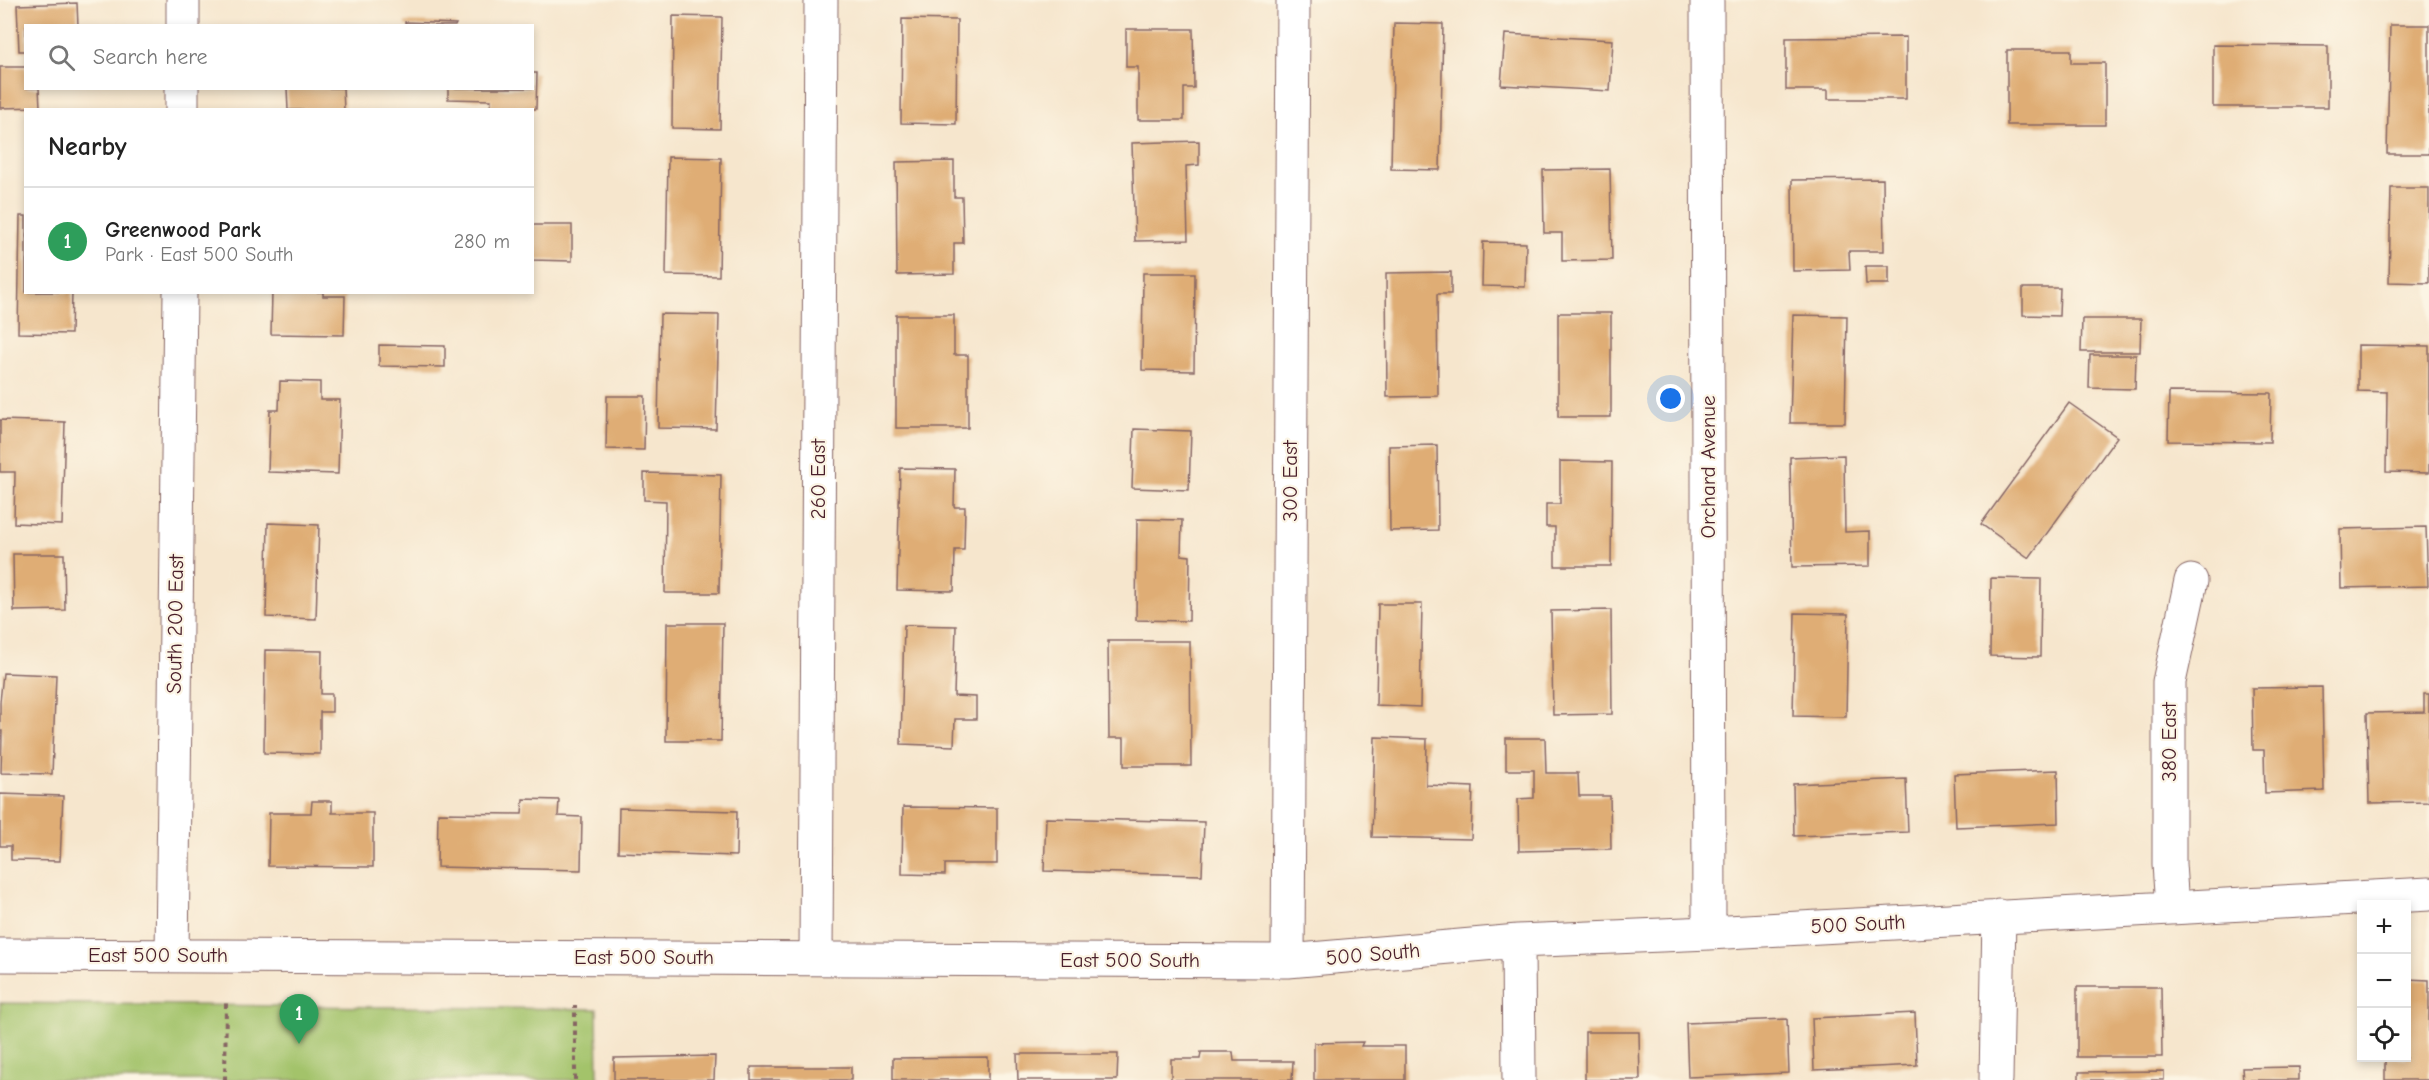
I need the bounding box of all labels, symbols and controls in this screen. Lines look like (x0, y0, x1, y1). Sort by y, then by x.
search box (24, 24, 534, 90)
icon: search (45, 41, 78, 74)
text: Search here (93, 44, 208, 70)
text: Nearby (48, 132, 127, 162)
text: Greenwood Park (105, 217, 261, 243)
text: 1 (64, 230, 71, 253)
text: 280 m (454, 230, 510, 253)
text: Park · East 500 South (105, 243, 293, 266)
your location (1656, 384, 1685, 413)
street label: Orchard Avenue (1696, 395, 1720, 539)
street label: 260 East (806, 438, 830, 519)
street label: 300 East (1278, 439, 1302, 522)
street label: South 200 East (162, 553, 188, 694)
street label: 380 East (2157, 701, 2181, 782)
map controls (2357, 900, 2411, 1062)
button: + (2357, 900, 2411, 954)
street label: 500 South (1810, 910, 1906, 938)
street label: 500 South (1325, 938, 1421, 970)
street label: East 500 South (88, 943, 228, 967)
street label: East 500 South (574, 945, 714, 969)
street label: East 500 South (1060, 948, 1200, 972)
button: − (2357, 954, 2411, 1008)
pin: 1 (280, 994, 318, 1044)
button: locate (2357, 1008, 2411, 1062)

